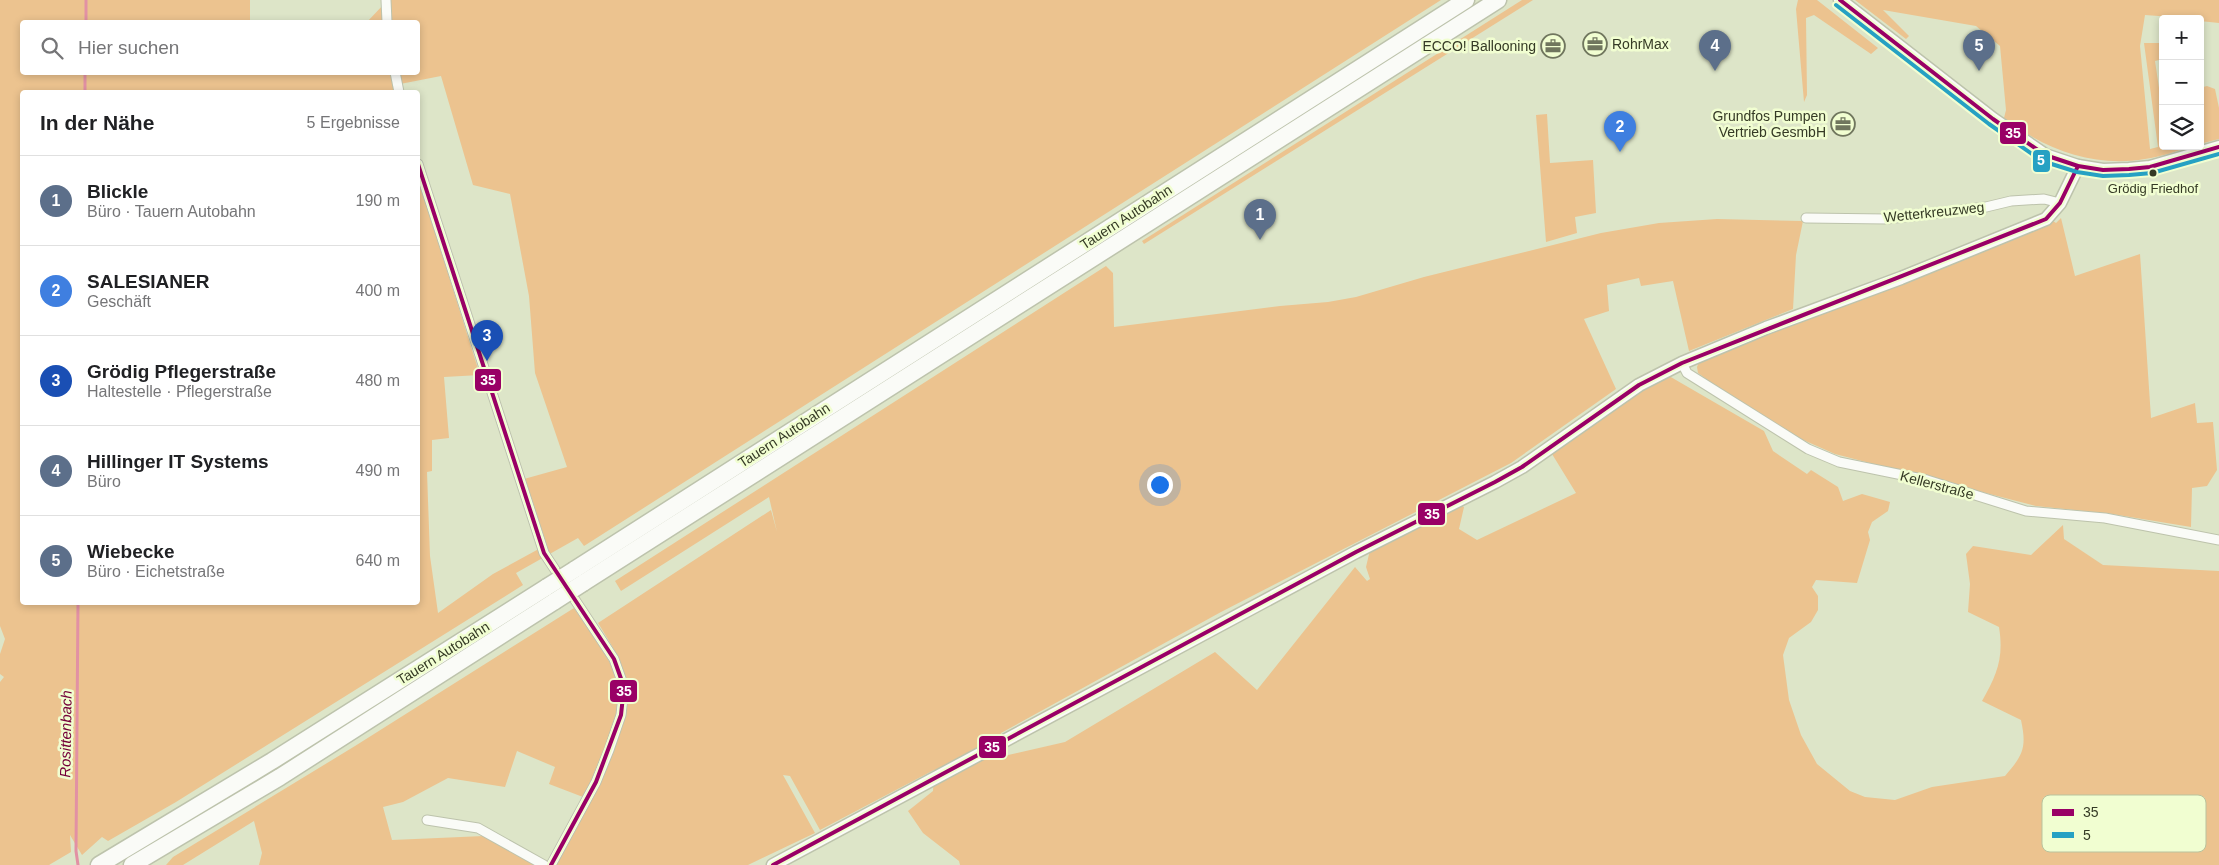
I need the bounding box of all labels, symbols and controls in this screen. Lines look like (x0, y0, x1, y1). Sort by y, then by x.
map controls (2159, 15, 2204, 150)
button: + (2159, 15, 2204, 60)
search box (20, 20, 420, 75)
pin: 4 (1699, 30, 1731, 71)
pin: 5 (1963, 30, 1995, 71)
office icon: RohrMax (1582, 31, 1608, 57)
office icon: ECCO! Ballooning (1540, 33, 1566, 59)
icon: search (38, 34, 66, 62)
place label: RohrMax (1612, 36, 1669, 52)
text: Hier suchen (78, 37, 179, 58)
place label: ECCO! Ballooning (1422, 38, 1536, 54)
button: − (2159, 60, 2204, 105)
button: layers (2159, 105, 2204, 150)
place label: Grundfos Pumpen Vertrieb GesmbH (1712, 108, 1826, 140)
text: In der Nähe (40, 111, 154, 134)
pin: 2 (1604, 111, 1636, 152)
office icon: Grundfos Pumpen Vertrieb GesmbH (1830, 111, 1856, 137)
text: 5 Ergebnisse (307, 114, 400, 131)
line badge: 35 (1999, 121, 2027, 145)
text: 35 (2005, 125, 2021, 141)
line badge: 5 (2032, 149, 2051, 173)
text: 5 (2037, 152, 2045, 168)
marker: Grödig Friedhof (2148, 168, 2158, 178)
text: Blickle (87, 181, 148, 202)
street label: Tauern Autobahn (1077, 181, 1175, 253)
place label: Grödig Friedhof (2108, 181, 2199, 196)
text: 1 (52, 192, 60, 209)
text: 190 m (356, 192, 400, 209)
pin: 1 (1244, 199, 1276, 240)
street label: Wetterkreuzweg (1883, 199, 1985, 225)
text: Büro · Tauern Autobahn (87, 203, 256, 220)
text: SALESIANER (87, 271, 209, 292)
text: 2 (52, 282, 60, 299)
text: 400 m (356, 282, 400, 299)
text: Geschäft (87, 293, 151, 310)
pin: 3 (471, 320, 503, 361)
text: Grödig Pflegerstraße (87, 361, 276, 382)
line badge: 35 (474, 368, 502, 392)
text: 3 (52, 372, 60, 389)
text: 480 m (356, 372, 400, 389)
text: 35 (480, 372, 496, 388)
text: Haltestelle · Pflegerstraße (87, 383, 272, 400)
street label: Tauern Autobahn (735, 399, 833, 471)
text: Hillinger IT Systems (87, 451, 269, 472)
text: 4 (52, 462, 60, 479)
text: 490 m (356, 462, 400, 479)
street label: Kellerstraße (1898, 468, 1976, 503)
your location (1147, 472, 1173, 498)
text: Büro (87, 473, 121, 490)
line badge: 35 (1417, 502, 1446, 526)
text: 35 (1424, 506, 1440, 522)
text: Wiebecke (87, 541, 175, 562)
text: 5 (52, 552, 60, 569)
text: 640 m (356, 552, 400, 569)
text: Büro · Eichetstraße (87, 563, 225, 580)
street label: Tauern Autobahn (394, 618, 492, 688)
line badge: 35 (609, 679, 638, 703)
text: 35 (616, 683, 632, 699)
water label: Rosittenbach (56, 690, 75, 778)
line badge: 35 (978, 735, 1007, 759)
text: 35 (984, 739, 1000, 755)
legend (2042, 795, 2206, 852)
text: 35 (2083, 804, 2099, 820)
text: 5 (2083, 827, 2091, 843)

